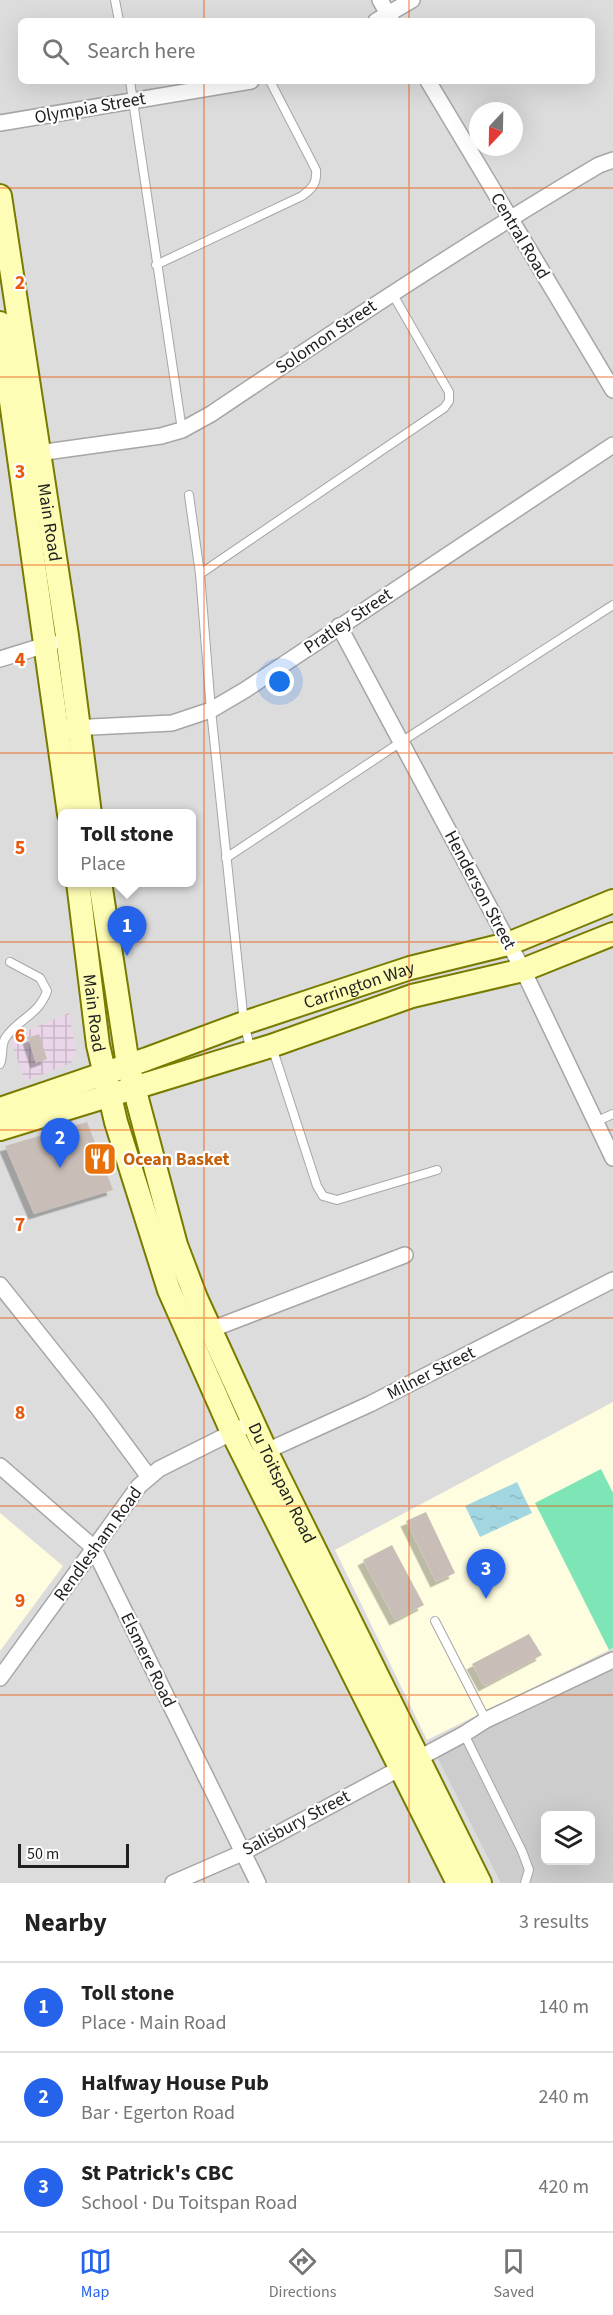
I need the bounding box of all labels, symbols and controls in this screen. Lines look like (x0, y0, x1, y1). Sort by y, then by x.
search box (18, 18, 595, 84)
icon: search (39, 35, 72, 68)
text: Search here (87, 35, 195, 67)
street label: Olympia Street (33, 86, 147, 130)
north arrow (469, 102, 523, 156)
street label: Central Road (484, 188, 556, 284)
text: 2 (15, 269, 25, 297)
street label: Solomon Street (271, 294, 381, 380)
text: 3 (15, 458, 25, 486)
street label: Main Road (31, 481, 68, 563)
street label: Pratley Street (299, 582, 397, 660)
text: 4 (15, 646, 26, 674)
your location (265, 667, 294, 696)
popup (58, 809, 196, 887)
text: Toll stone (80, 818, 174, 850)
street label: Henderson Street (438, 826, 522, 954)
text: 5 (15, 834, 25, 862)
text: Place (80, 850, 125, 878)
pin: 1 (108, 906, 146, 956)
street label: Carrington Way (300, 955, 418, 1015)
street label: Main Road (77, 972, 112, 1055)
text: 6 (15, 1022, 25, 1050)
pin: 2 (40, 1118, 80, 1168)
restaurant icon: Ocean Basket (82, 1141, 118, 1177)
place label: Ocean Basket (123, 1147, 230, 1172)
text: 7 (15, 1211, 25, 1239)
street label: Milner Street (383, 1340, 479, 1406)
text: 8 (15, 1399, 25, 1427)
street label: Du Toitspan Road (242, 1418, 322, 1547)
street label: Rendlesham Road (48, 1482, 148, 1606)
pin: 3 (466, 1550, 506, 1599)
text: 9 (15, 1587, 25, 1615)
street label: Elsmere Road (114, 1608, 182, 1712)
street label: Salisbury Street (238, 1784, 354, 1862)
map controls (541, 1811, 595, 1865)
button: layers (541, 1811, 595, 1865)
scale bar (18, 1841, 129, 1868)
text: 50 m (27, 1843, 59, 1865)
text: Nearby (24, 1904, 107, 1941)
text: 3 results (519, 1908, 589, 1936)
text: Toll stone (81, 1977, 174, 2009)
text: 1 (38, 1993, 49, 2021)
text: 140 m (539, 1993, 589, 2021)
text: Place · Main Road (81, 2009, 227, 2037)
text: Halfway House Pub (81, 2067, 269, 2099)
text: 2 (38, 2083, 49, 2111)
text: 240 m (539, 2083, 589, 2111)
text: Bar · Egerton Road (81, 2099, 235, 2127)
text: St Patrick's CBC (81, 2157, 234, 2189)
text: 3 (38, 2173, 49, 2201)
text: 420 m (539, 2173, 589, 2201)
text: School · Du Toitspan Road (81, 2189, 298, 2217)
tab: Map (79, 2245, 112, 2303)
tab: Directions (269, 2245, 336, 2303)
tab: Saved (494, 2245, 534, 2303)

